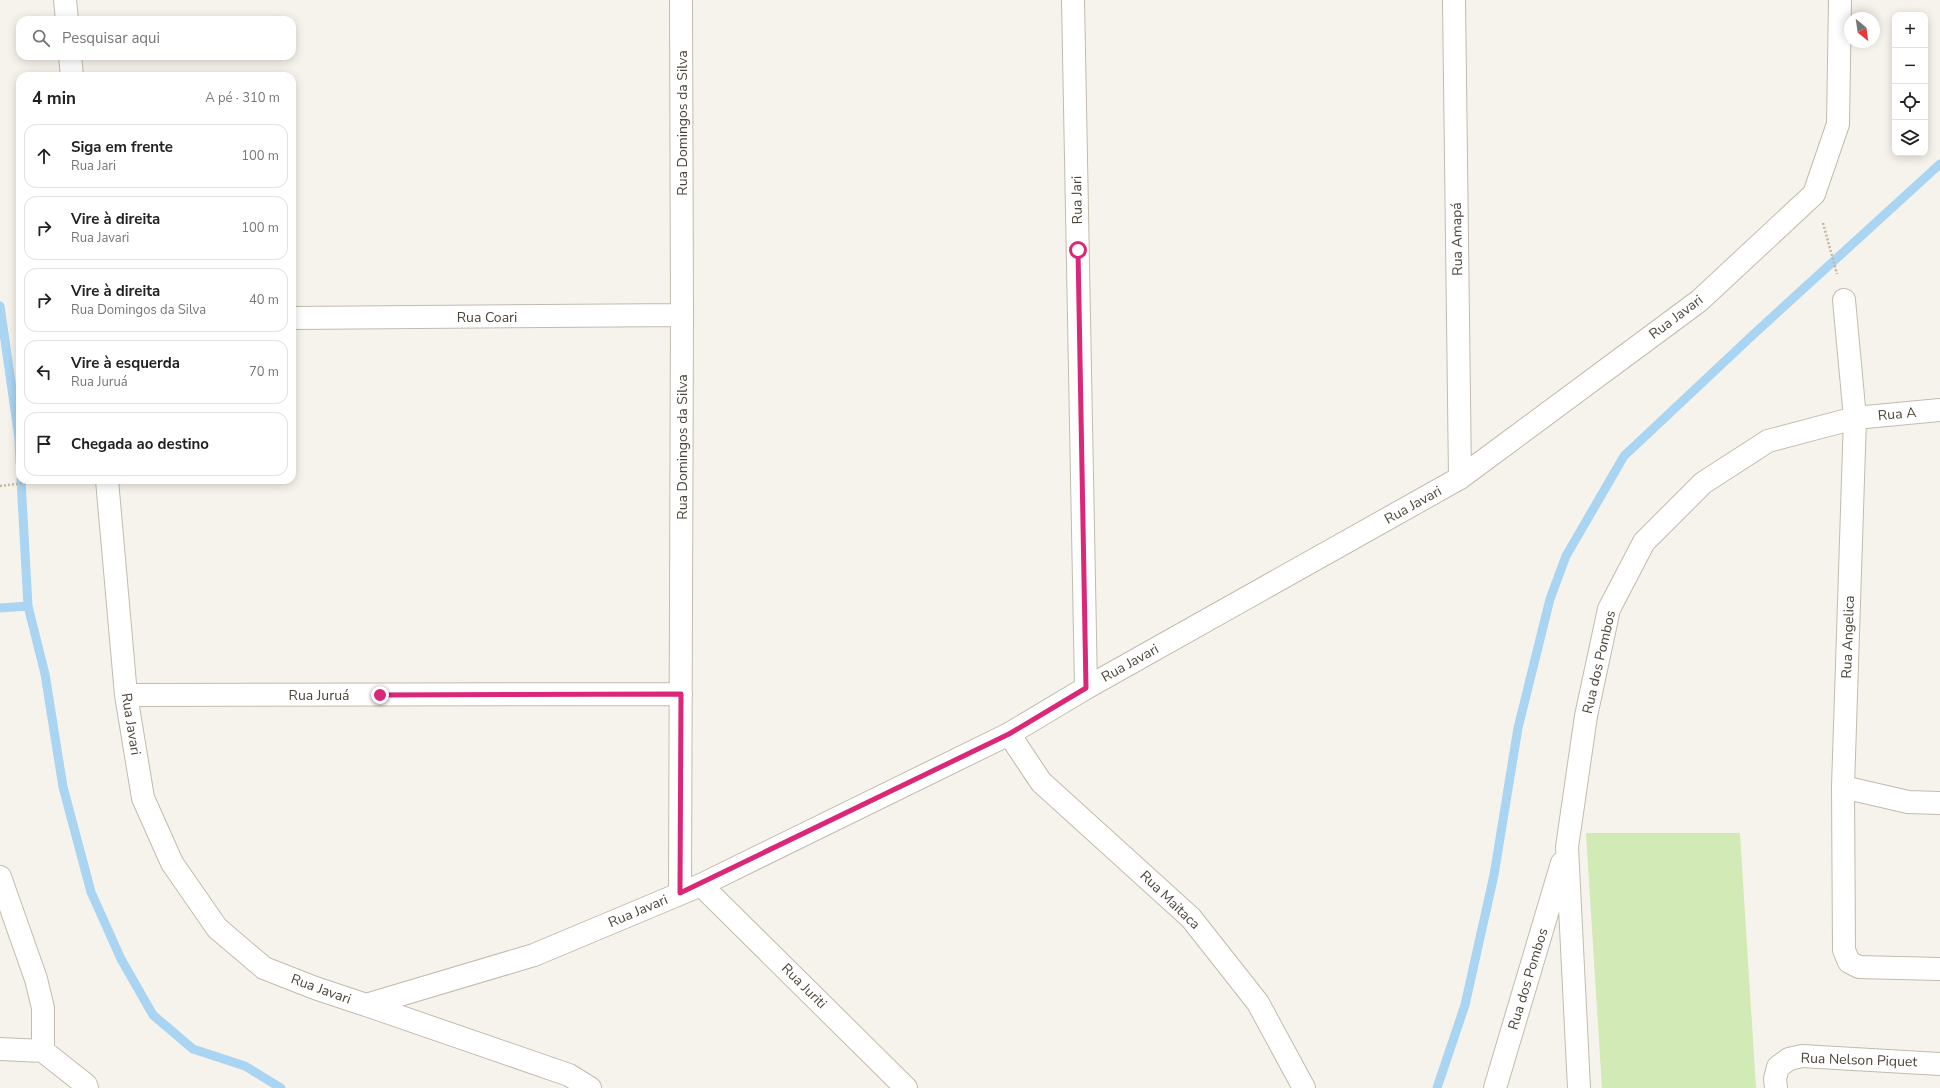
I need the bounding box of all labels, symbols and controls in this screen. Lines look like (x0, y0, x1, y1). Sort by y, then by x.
north arrow (1844, 12, 1880, 48)
map controls (1892, 12, 1928, 156)
button: + (1892, 12, 1928, 48)
search box (16, 16, 296, 60)
icon: search (30, 27, 52, 49)
text: Pesquisar aqui (62, 28, 160, 48)
button: − (1892, 48, 1928, 84)
street label: Rua Domingos da Silva (673, 50, 692, 196)
button: locate (1892, 84, 1928, 120)
text: 4 min (32, 87, 76, 110)
text: A pé · 310 m (205, 89, 280, 107)
button: layers (1892, 120, 1928, 156)
text: Siga em frente (71, 137, 173, 157)
icon: ahead (33, 145, 55, 167)
text: 100 m (241, 147, 279, 165)
text: Rua Jari (71, 157, 116, 175)
street label: Rua Jari (1067, 176, 1087, 224)
street label: Rua Amapá (1447, 202, 1467, 276)
text: Vire à direita (71, 209, 160, 229)
icon: right (33, 217, 55, 239)
text: 100 m (241, 219, 279, 237)
text: Rua Javari (71, 229, 129, 247)
route start (1069, 241, 1087, 259)
text: Vire à direita (71, 281, 160, 301)
icon: right (33, 289, 55, 311)
street label: Rua Javari (1645, 290, 1707, 344)
text: 40 m (249, 291, 279, 309)
text: Rua Domingos da Silva (71, 301, 206, 319)
street label: Rua Coari (457, 308, 517, 327)
text: Vire à esquerda (71, 353, 180, 373)
icon: left (33, 361, 55, 383)
text: 70 m (249, 363, 279, 381)
text: Rua Juruá (71, 373, 128, 391)
street label: Rua Domingos da Silva (673, 374, 692, 520)
street label: Rua A (1877, 403, 1917, 425)
icon: arrive (33, 433, 55, 455)
text: Chegada ao destino (71, 434, 209, 454)
street label: Rua Javari (1381, 481, 1445, 529)
street label: Rua Angelica (1837, 595, 1859, 679)
street label: Rua dos Pombos (1578, 608, 1620, 716)
street label: Rua Javari (1098, 639, 1162, 687)
street label: Rua Juruá (289, 686, 349, 705)
route end (371, 686, 389, 704)
street label: Rua Javari (117, 691, 145, 757)
street label: Rua Maitaca (1136, 866, 1204, 934)
street label: Rua Javari (605, 890, 671, 932)
street label: Rua dos Pombos (1503, 926, 1553, 1032)
street label: Rua Juriti (777, 959, 831, 1013)
street label: Rua Javari (288, 969, 354, 1009)
street label: Rua Nelson Piquet (1800, 1048, 1918, 1072)

